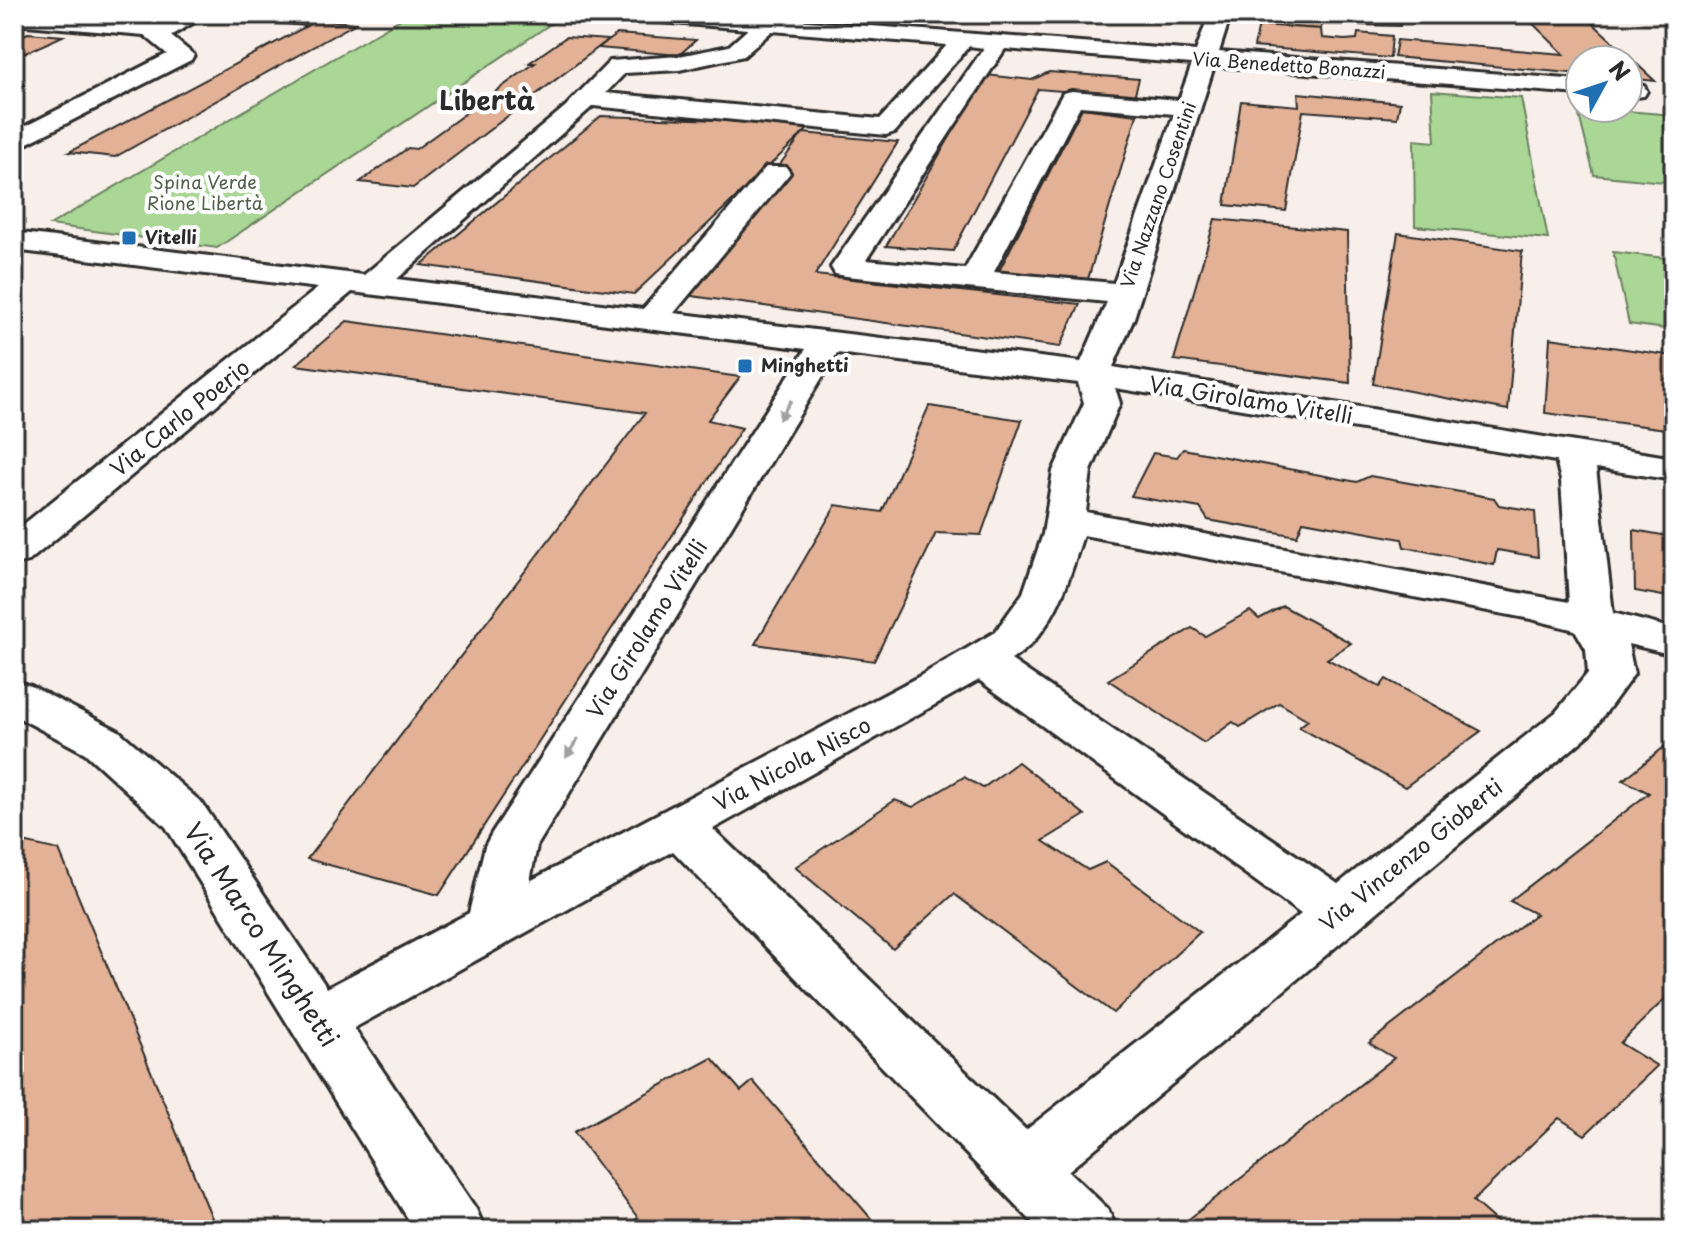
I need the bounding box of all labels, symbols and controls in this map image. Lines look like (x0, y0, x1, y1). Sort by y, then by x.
street label: Via Benedetto Bonazzi (1192, 44, 1387, 85)
north arrow (1564, 44, 1644, 124)
text: N (1602, 53, 1639, 87)
district label: Libertà (439, 80, 535, 119)
street label: Via Nazzano Cosentini (1113, 98, 1202, 291)
park label: Spina Verde Rione Libertà (147, 168, 264, 216)
place label: Vitelli (145, 223, 197, 250)
marker: Vitelli (120, 229, 138, 247)
street label: Via Carlo Poerio (102, 350, 256, 483)
place label: Minghetti (761, 351, 849, 378)
marker: Minghetti (736, 357, 754, 375)
street label: Via Girolamo Vitelli (1147, 366, 1355, 431)
one-way arrow (778, 398, 793, 421)
street label: Via Girolamo Vitelli (577, 532, 714, 724)
street label: Via Nicola Nisco (706, 707, 876, 818)
one-way arrow (566, 737, 580, 759)
street label: Via Vincenzo Gioberti (1311, 769, 1509, 938)
street label: Via Marco Minghetti (175, 814, 350, 1054)

